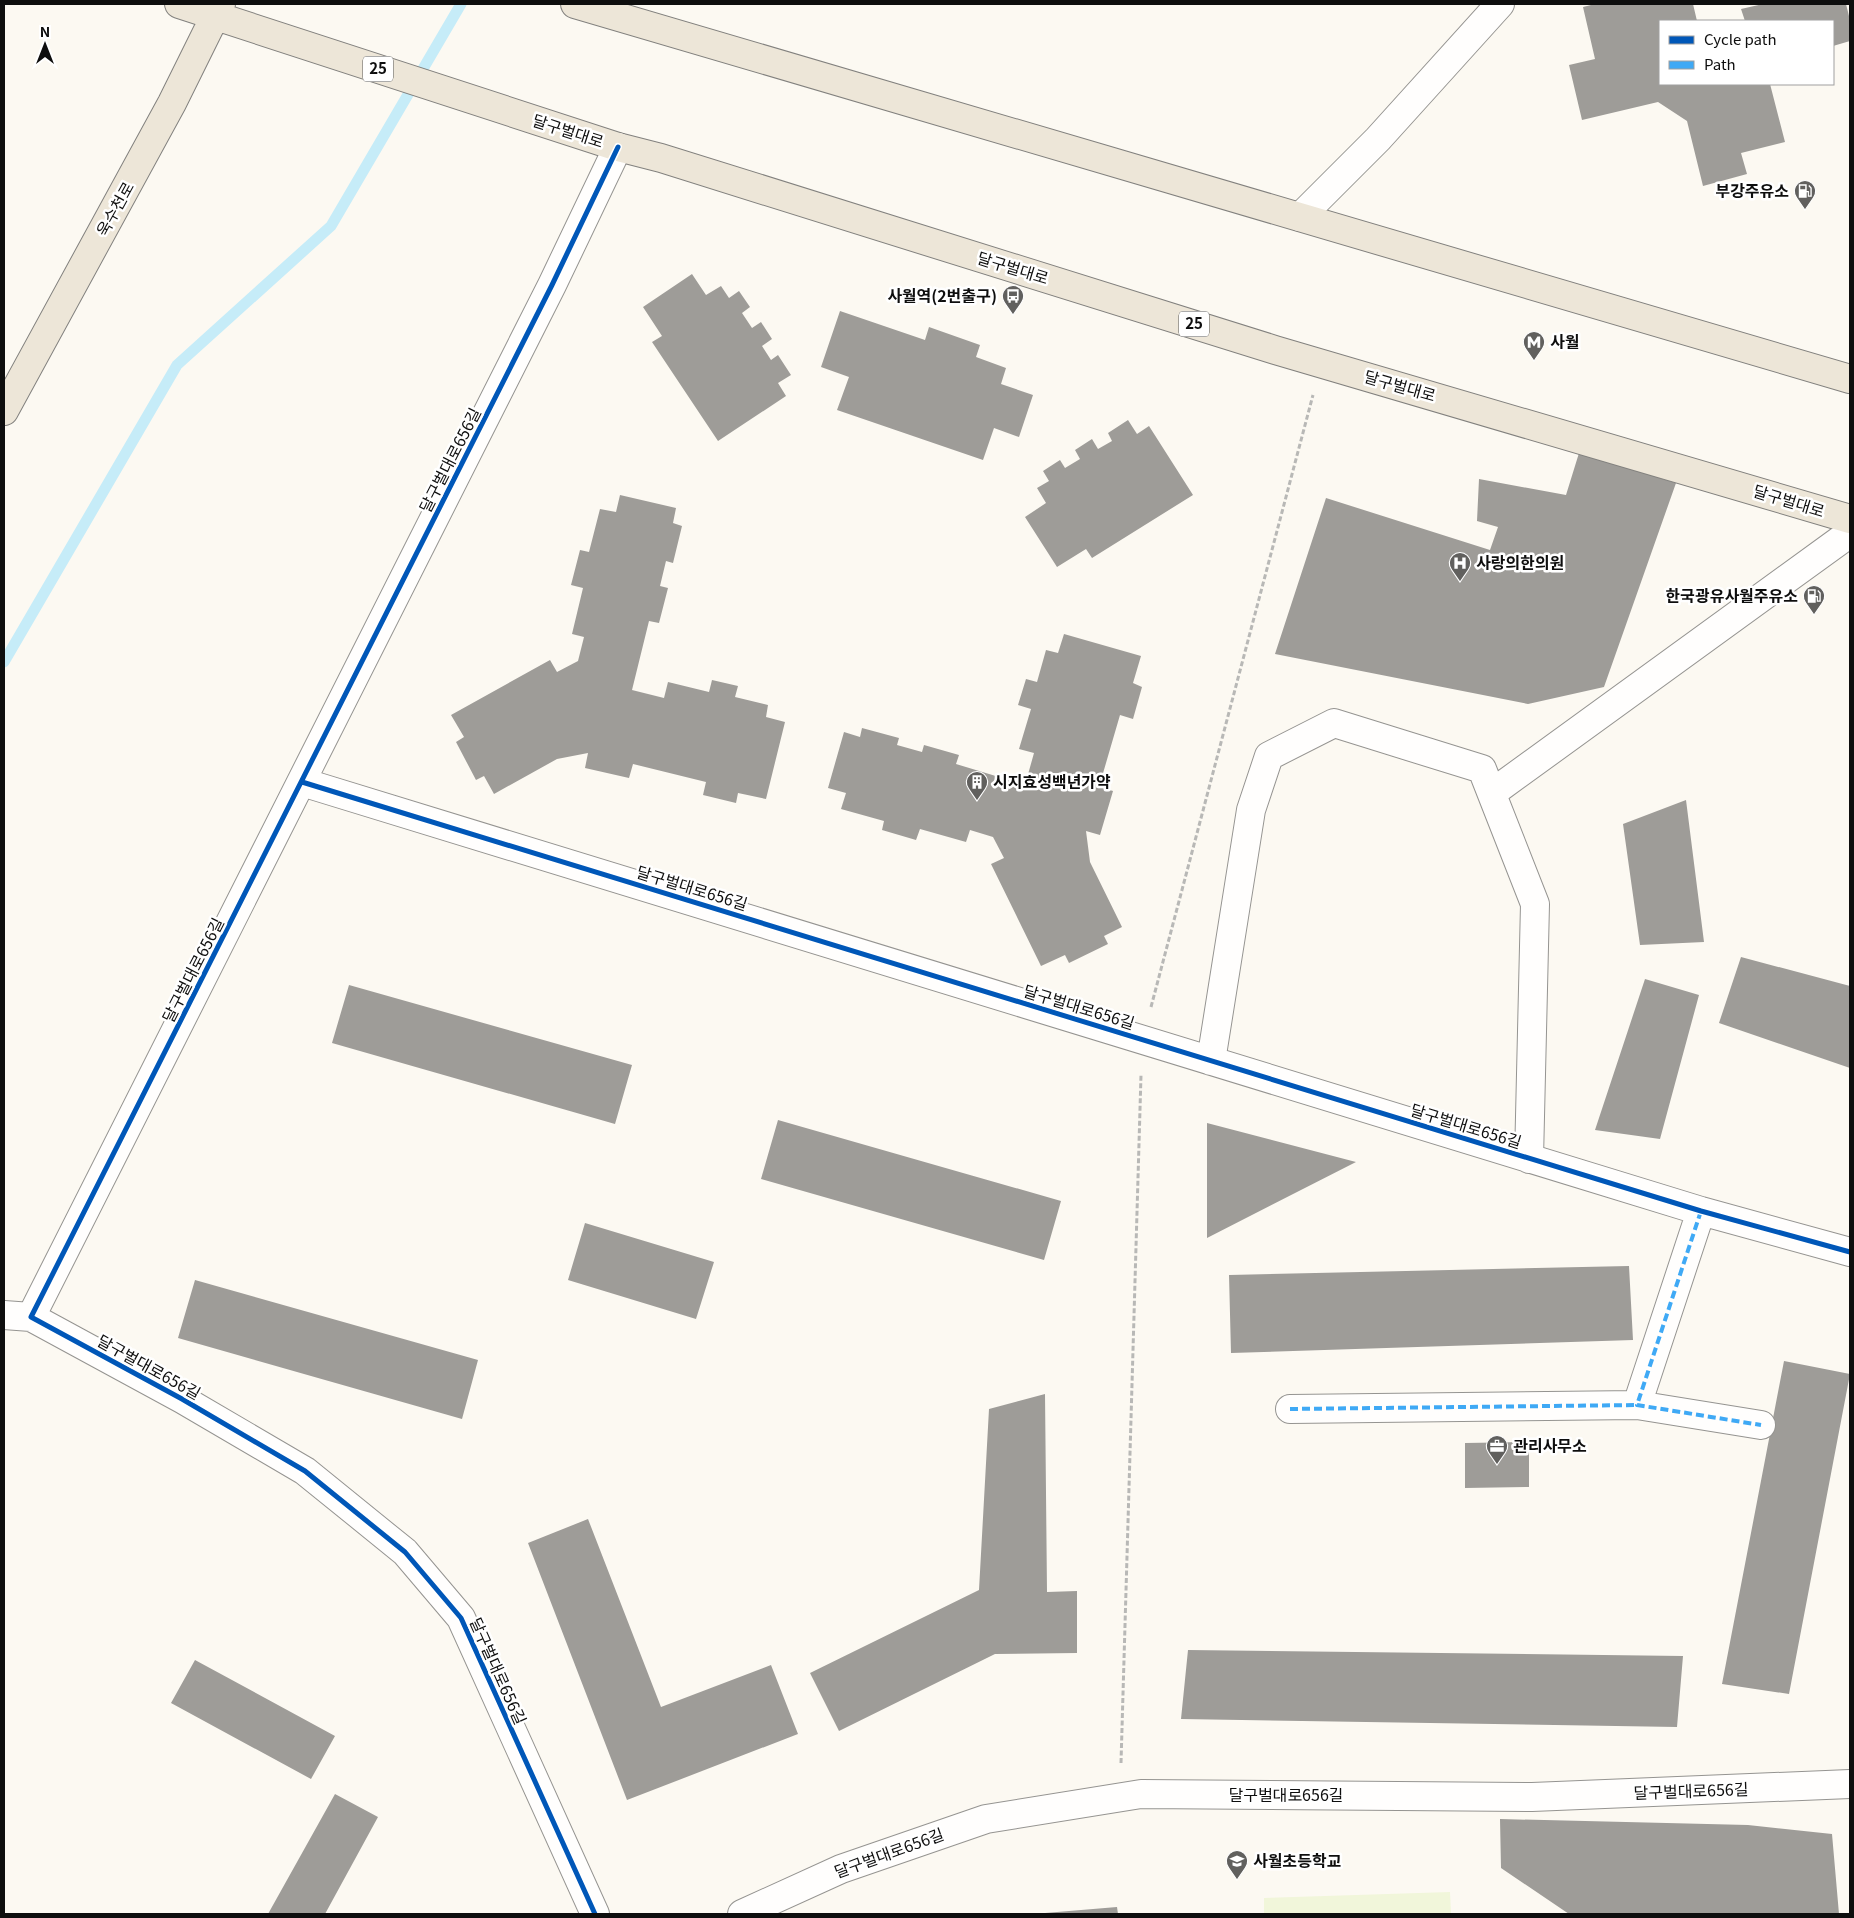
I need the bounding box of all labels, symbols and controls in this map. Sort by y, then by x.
north arrow [20,20,70,70]
legend [1659,20,1834,85]
text: N [40,21,50,41]
text: Cycle path [1704,28,1777,49]
text: Path [1704,53,1736,74]
road number: 25 [363,56,393,82]
street label: 달구벌대로 [530,107,607,153]
street label: 욱수천로 [89,177,139,240]
place label: 부강주유소 [1715,178,1789,202]
fuel station icon: 부강주유소 [1793,179,1817,210]
street label: 달구벌대로 [975,245,1052,289]
place label: 사월역(2번출구) [887,283,997,307]
bus stop icon: 사월역(2번출구) [1001,284,1025,315]
road number: 25 [1179,312,1209,336]
place label: 사월 [1550,329,1579,353]
metro station icon: 사월 [1522,330,1546,361]
street label: 달구벌대로 [1362,363,1439,407]
street label: 달구벌대로656길 [412,403,486,516]
street label: 달구벌대로 [1751,478,1828,522]
place label: 사랑의한의원 [1476,550,1564,574]
hospital icon: 사랑의한의원 [1448,551,1472,582]
place label: 한국광유사월주유소 [1666,583,1798,607]
fuel station icon: 한국광유사월주유소 [1802,584,1826,615]
place label: 시지효성백년가약 [993,769,1111,793]
building icon: 시지효성백년가약 [965,770,989,801]
street label: 달구벌대로656길 [634,859,751,915]
street label: 달구벌대로656길 [155,913,229,1026]
street label: 달구벌대로656길 [1021,978,1138,1034]
street label: 달구벌대로656길 [1408,1097,1525,1153]
street label: 달구벌대로656길 [93,1328,206,1404]
place label: 관리사무소 [1513,1433,1587,1457]
office icon: 관리사무소 [1485,1434,1509,1465]
street label: 달구벌대로656길 [465,1613,533,1728]
street label: 달구벌대로656길 [1633,1776,1749,1804]
street label: 달구벌대로656길 [1229,1782,1343,1806]
street label: 달구벌대로656길 [831,1821,947,1883]
place label: 사월초등학교 [1253,1848,1342,1872]
school or university icon: 사월초등학교 [1225,1849,1249,1880]

